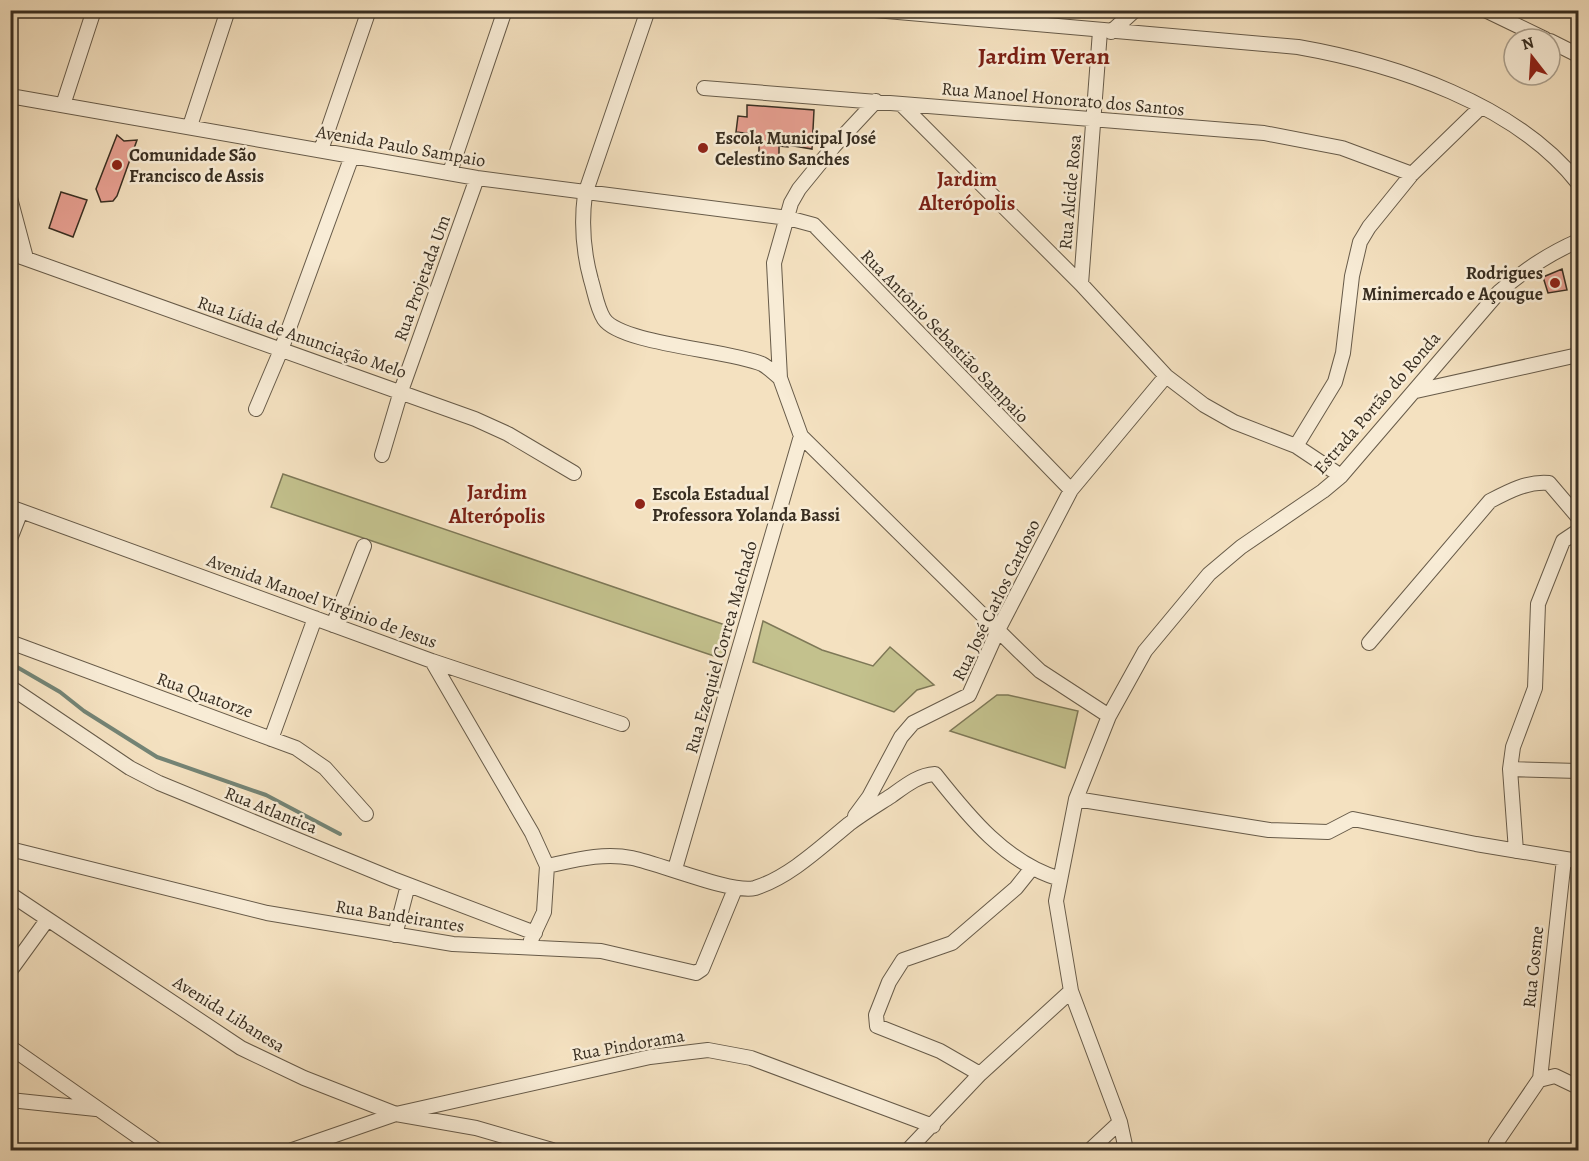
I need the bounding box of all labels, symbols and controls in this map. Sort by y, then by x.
north arrow [1502,27,1562,87]
text: N [1519,31,1537,56]
district label: Jardim Veran [978,40,1111,72]
street label: Rua Manoel Honorato dos Santos [940,76,1186,122]
street label: Avenida Paulo Sampaio [313,119,488,173]
place label: Escola Municipal José Celestino Sanches [715,126,876,171]
street label: Rua Alcide Rosa [1053,133,1087,251]
marker: Escola Municipal José Celestino Sanches [696,141,710,155]
place label: Comunidade São Francisco de Assis [129,143,264,188]
marker: Comunidade São Francisco de Assis [110,158,124,172]
district label: Jardim Alterópolis [918,165,1015,217]
street label: Rua Projetada Um [388,211,456,345]
street label: Rua Antônio Sebastião Sampaio [855,244,1035,428]
place label: Rodrigues Minimercado e Açougue [1362,261,1543,306]
marker: Rodrigues Minimercado e Açougue [1548,276,1562,290]
street label: Rua Lídia de Anunciação Melo [194,290,410,384]
street label: Estrada Portão do Ronda [1308,326,1446,480]
district label: Jardim Alterópolis [448,478,545,530]
place label: Escola Estadual Professora Yolanda Bassi [652,482,840,527]
marker: Escola Estadual Professora Yolanda Bassi [633,497,647,511]
street label: Rua José Carlos Cardoso [946,515,1046,685]
street label: Rua Ezequiel Correa Machado [679,538,763,756]
street label: Avenida Manoel Virginio de Jesus [203,548,440,654]
street label: Rua Quatorze [153,666,257,724]
street label: Rua Atlantica [221,780,322,840]
street label: Rua Bandeirantes [334,894,466,938]
street label: Rua Cosme [1517,925,1549,1009]
street label: Avenida Libanesa [168,969,290,1058]
street label: Rua Pindorama [570,1023,687,1067]

